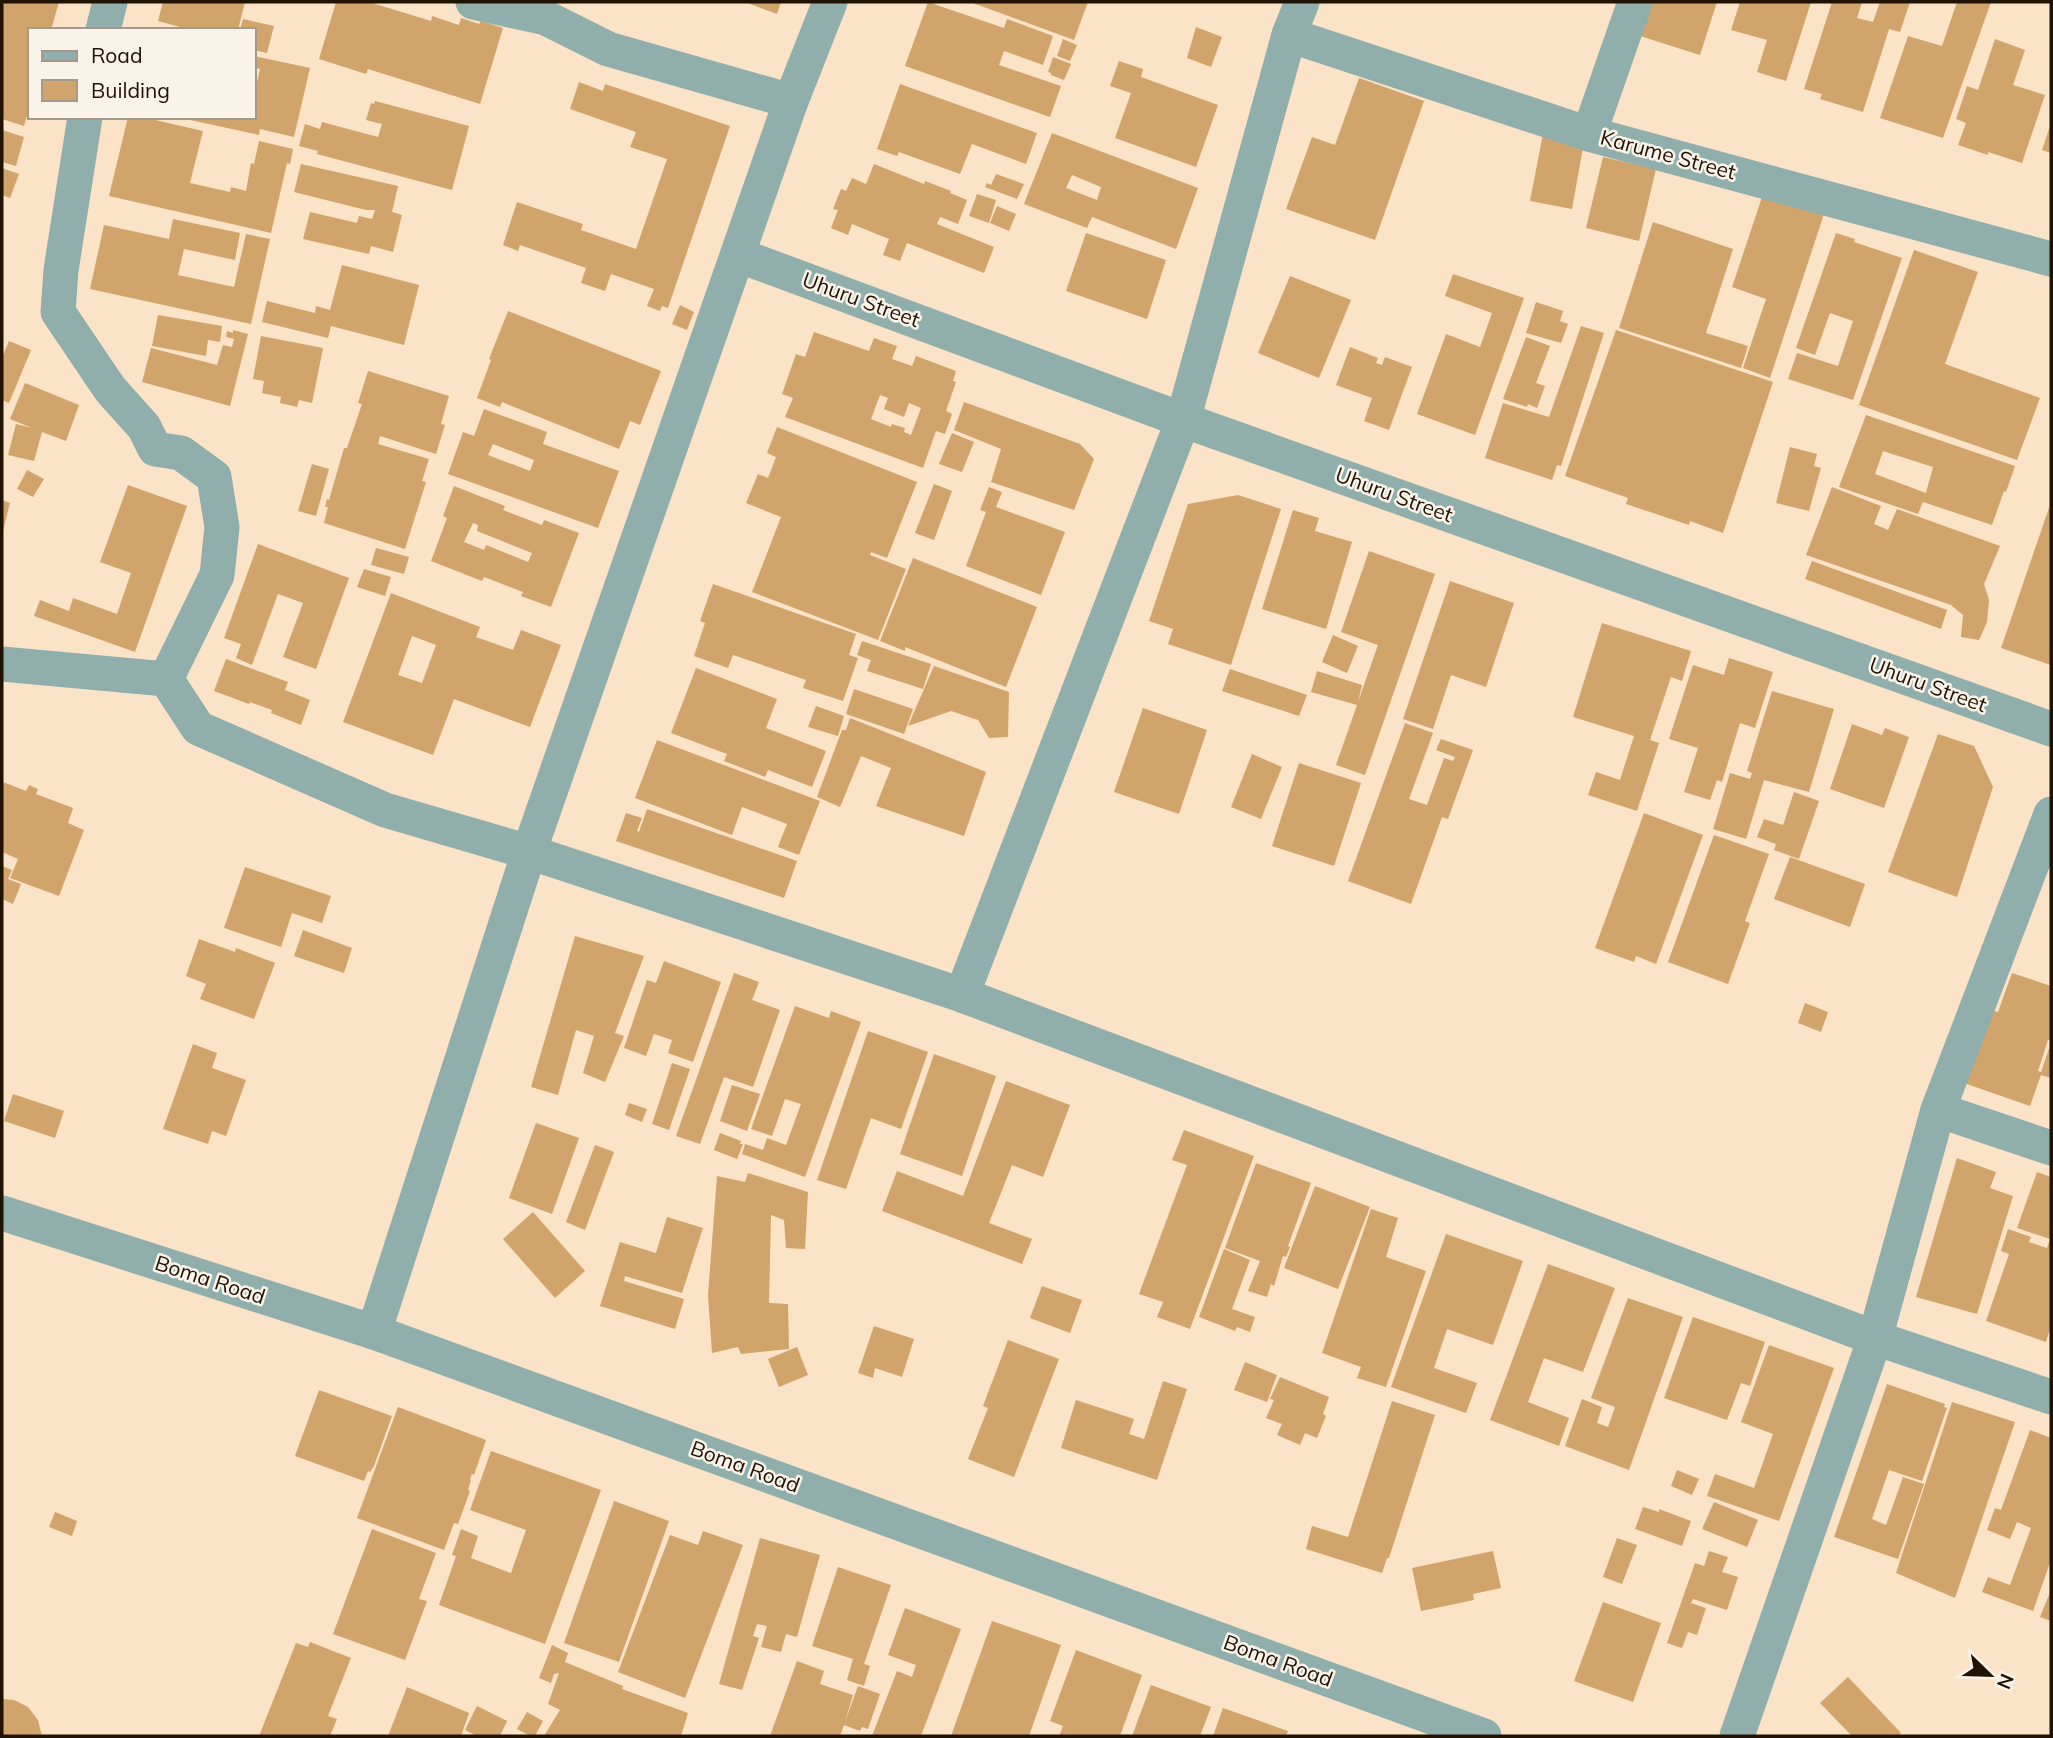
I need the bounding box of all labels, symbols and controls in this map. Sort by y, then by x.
legend [28,28,256,119]
text: Road [91,42,142,68]
text: Building [91,77,170,103]
street label: Karume Street [1598,123,1739,185]
street label: Uhuru Street [799,266,924,332]
street label: Uhuru Street [1332,461,1457,527]
street label: Uhuru Street [1866,651,1991,717]
street label: Boma Road [152,1249,269,1309]
street label: Boma Road [687,1434,803,1498]
street label: Boma Road [1220,1628,1336,1692]
north arrow [1955,1640,2025,1710]
text: N [1992,1670,2019,1693]

